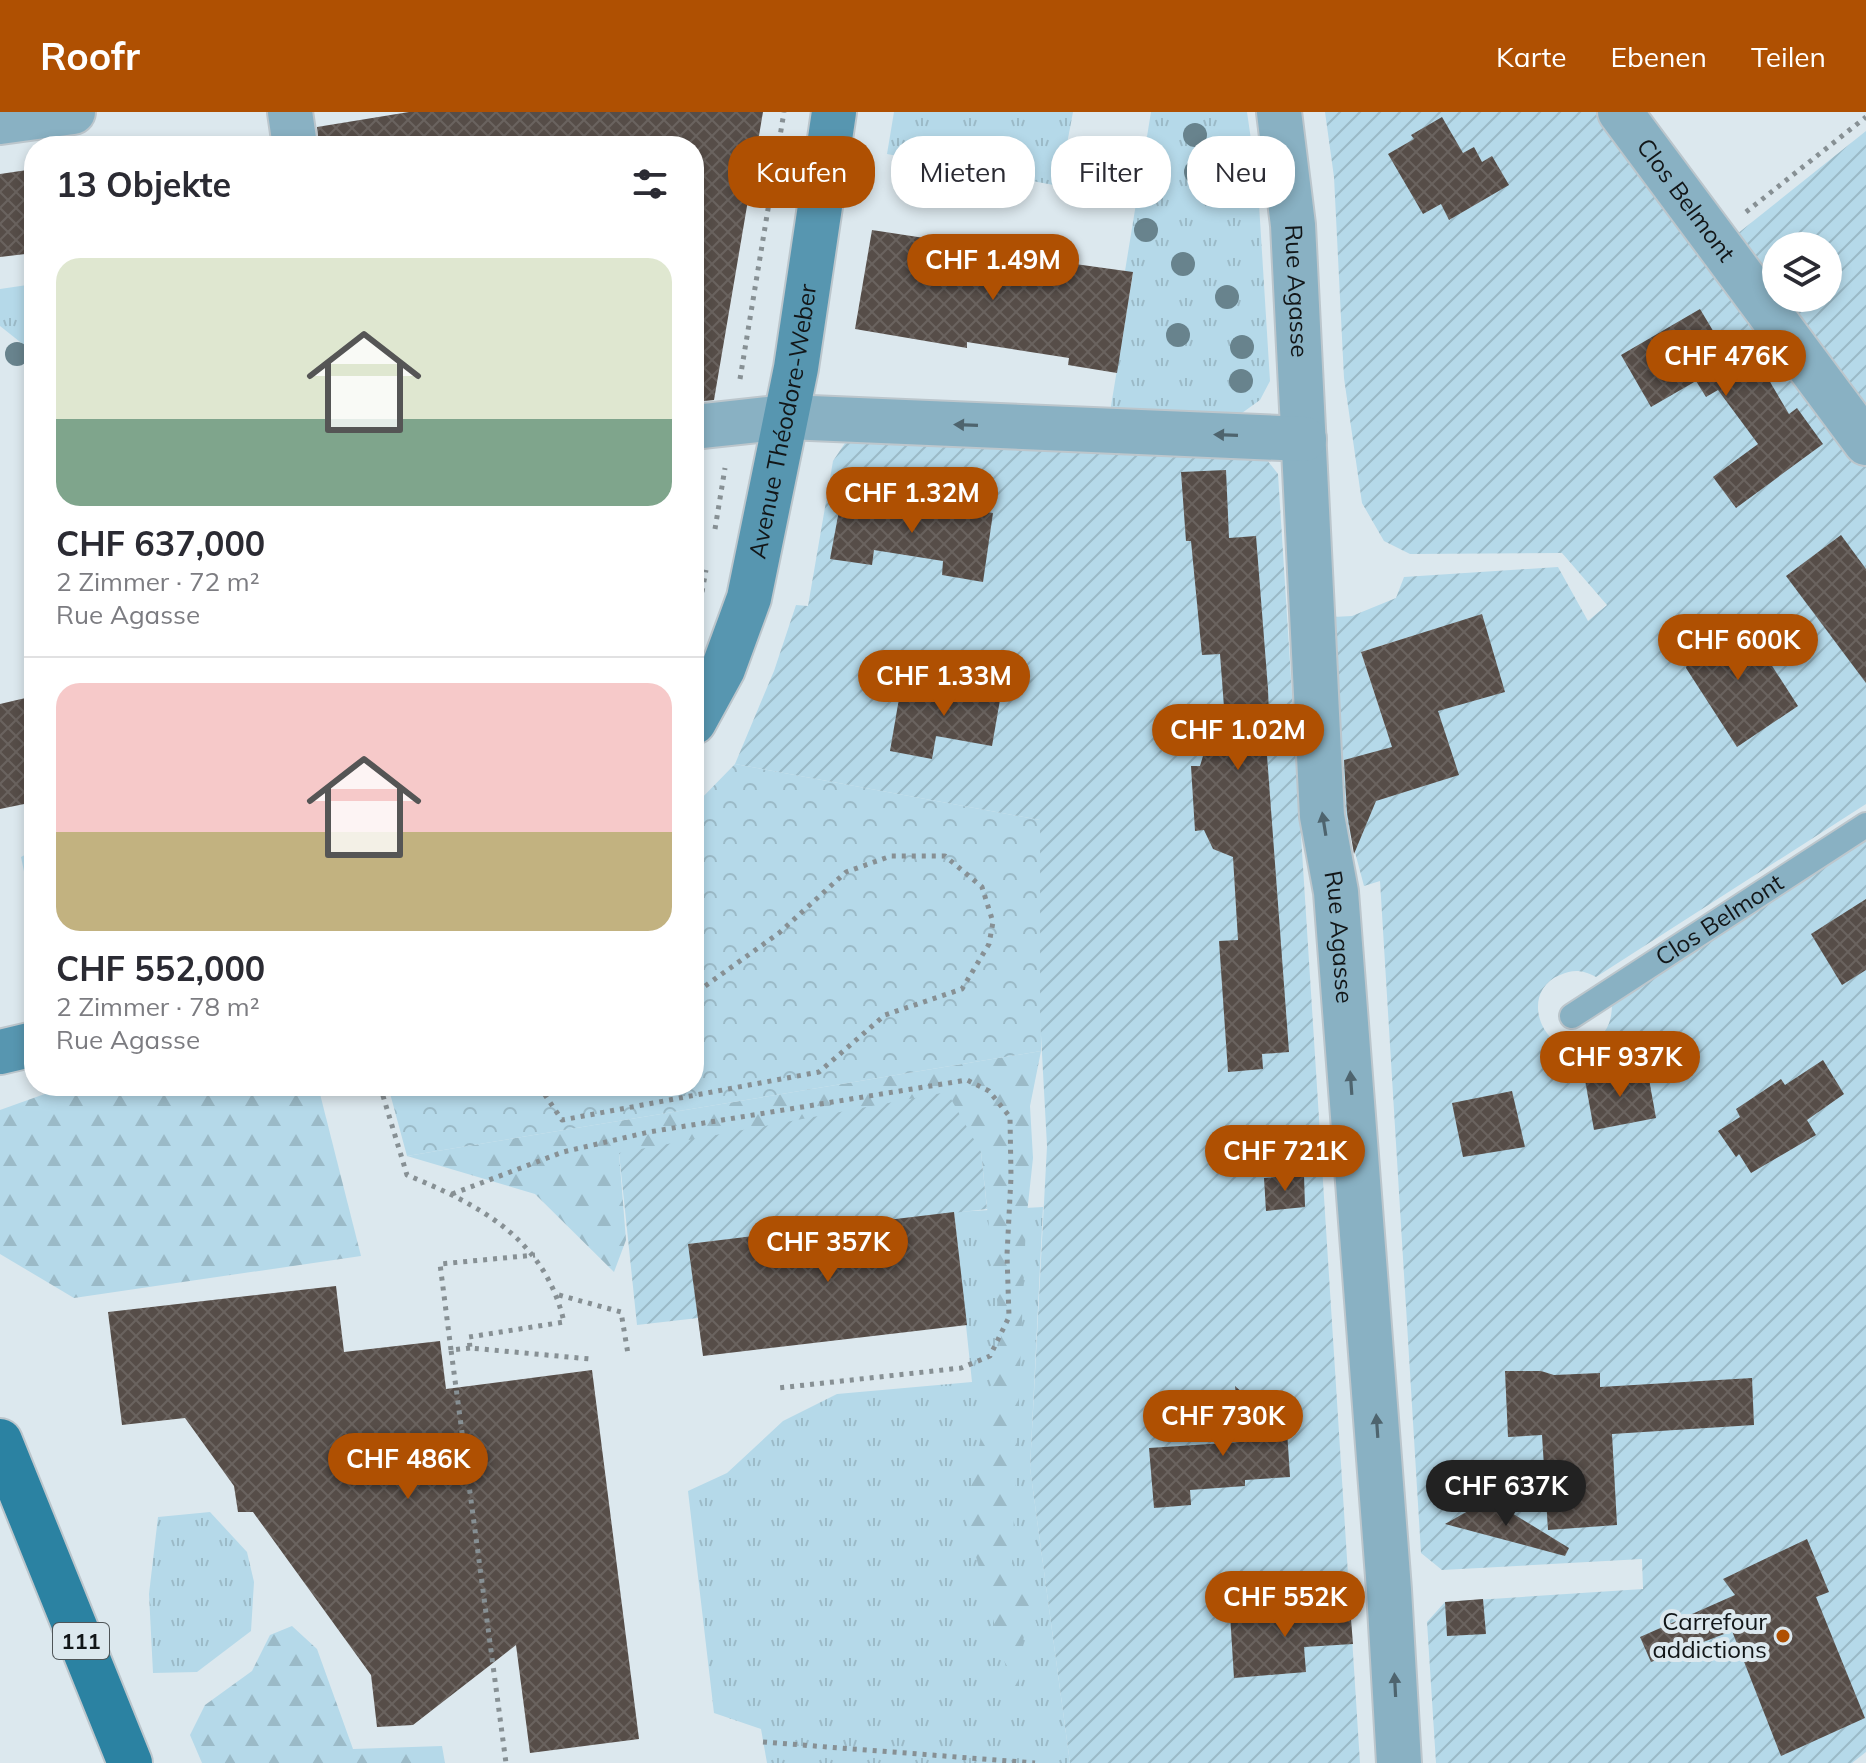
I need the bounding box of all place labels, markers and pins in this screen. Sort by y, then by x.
pin: CHF 1.49M [901,234,1085,302]
pin: CHF 476K [1643,330,1809,398]
pin: CHF 1.32M [820,467,1004,535]
pin: CHF 600K [1655,614,1821,682]
pin: CHF 1.33M [852,650,1036,718]
pin: CHF 1.02M [1146,704,1330,772]
pin: CHF 937K [1537,1031,1703,1099]
pin: CHF 721K [1202,1125,1368,1193]
pin: CHF 357K [745,1216,911,1284]
pin: CHF 730K [1140,1390,1306,1458]
pin: CHF 486K [325,1433,491,1501]
pin: CHF 637K [1423,1460,1589,1528]
pin: CHF 552K [1202,1571,1368,1639]
place label: Carrefour addictions [1652,1606,1767,1664]
marker: Carrefour addictions [1774,1627,1792,1645]

